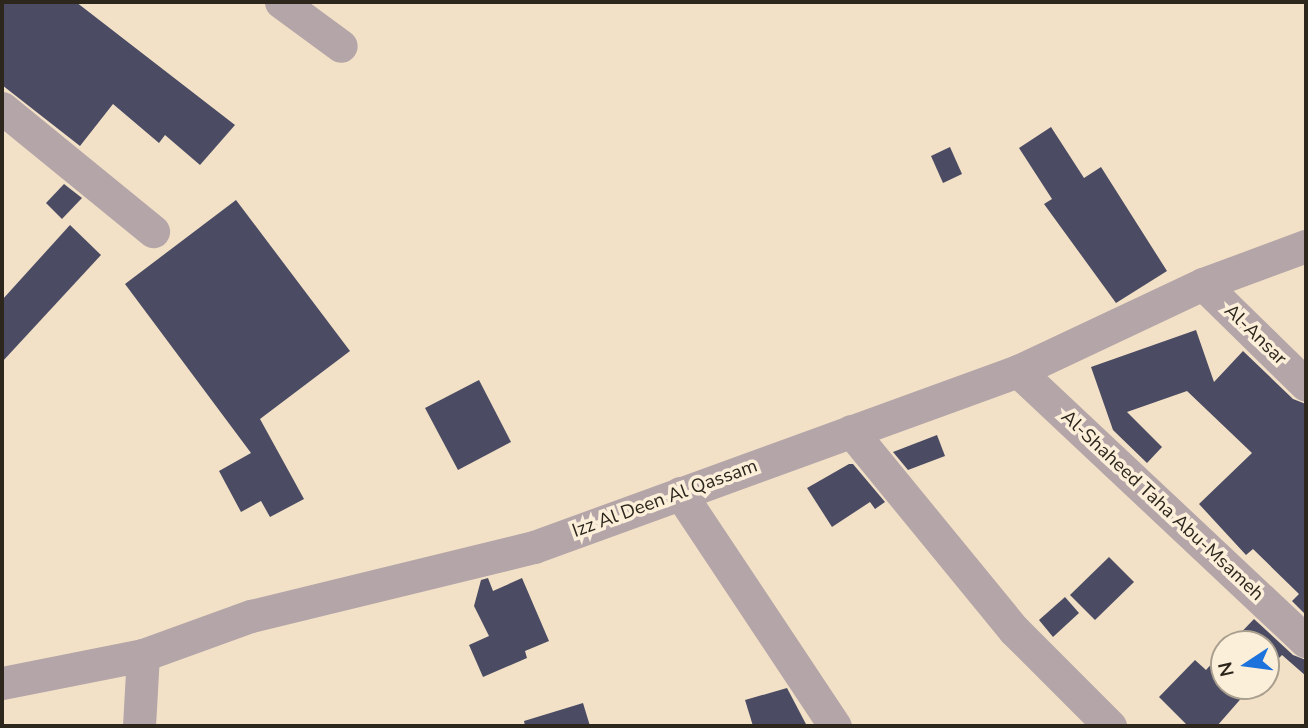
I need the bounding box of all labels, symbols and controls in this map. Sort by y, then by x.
street label: Al-Ansar [1219,300,1291,370]
street label: Al-Shaheed Taha Abu-Msameh [1056,406,1268,606]
street label: Izz Al Deen Al Qassam [569,455,761,543]
north arrow [1210,630,1280,700]
text: N [1212,659,1241,679]

